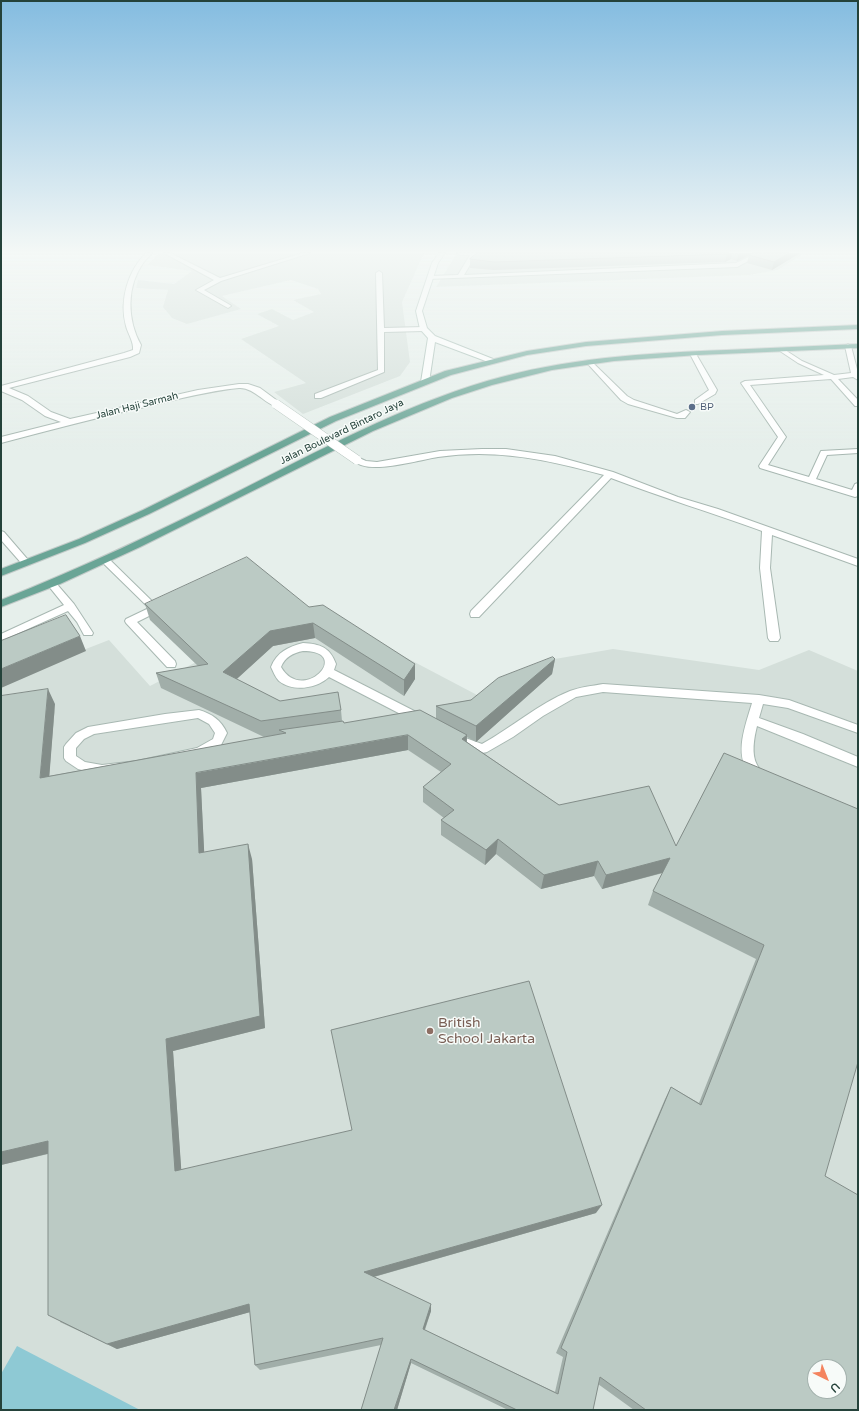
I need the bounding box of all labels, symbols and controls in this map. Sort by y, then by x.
street label: Jalan Haji Sarmah [95,390,179,422]
street label: Jalan Boulevard Bintaro Jaya [278,397,406,467]
place label: BP [700,401,714,413]
marker: BP [687,402,697,412]
place label: British School Jakarta [438,1015,535,1048]
marker: British School Jakarta [425,1026,435,1036]
north arrow [807,1359,847,1399]
text: U [827,1380,842,1395]

